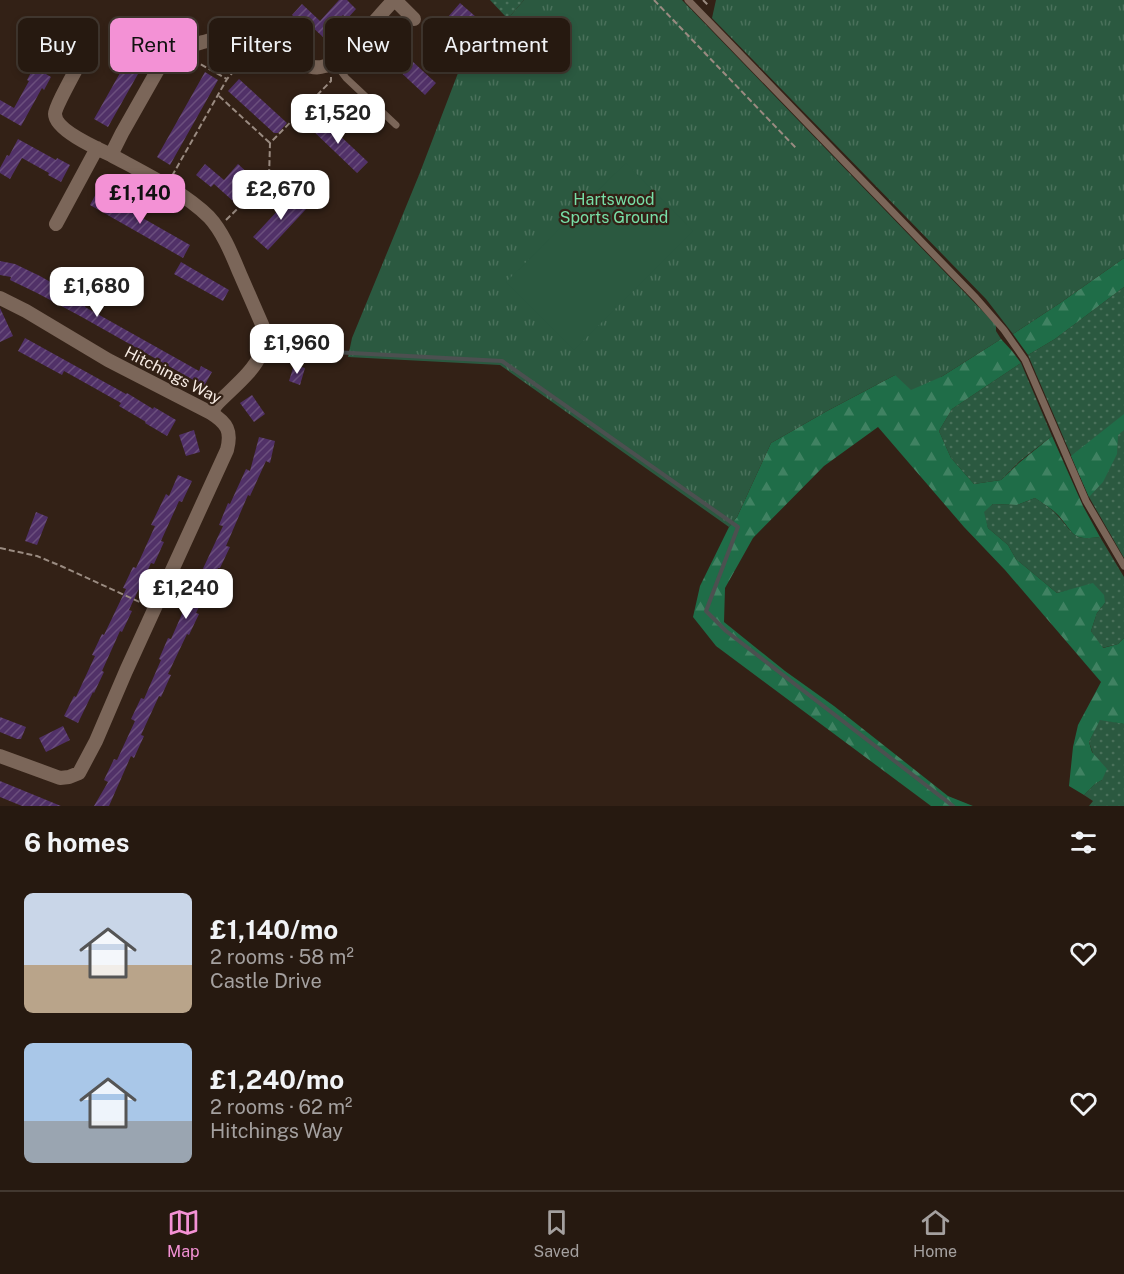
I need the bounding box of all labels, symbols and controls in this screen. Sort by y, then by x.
chip: Buy [18,18,98,72]
chip: Rent [110,18,197,72]
chip: Filters [209,18,313,72]
chip: New [325,18,411,72]
chip: Apartment [423,18,570,72]
pin: £1,520 [289,94,387,145]
text: £1,520 [305,101,371,125]
pin: £2,670 [232,170,330,221]
pin: £1,140 [91,174,189,225]
text: £2,670 [246,177,316,201]
text: £1,140 [109,181,171,205]
park label: Hartswood Sports Ground [560,190,668,227]
pin: £1,680 [48,267,146,318]
text: £1,680 [64,274,130,298]
pin: £1,960 [248,324,346,375]
text: £1,960 [264,331,330,355]
street label: Hitchings Way [121,342,225,408]
pin: £1,240 [137,569,235,620]
text: £1,240 [153,576,219,600]
icon: filters [1067,826,1100,859]
text: 6 homes [24,827,129,858]
text: £1,140/mo [210,914,338,945]
icon: home [72,917,144,989]
icon: heart [1067,937,1100,970]
text: 2 rooms · 58 m² [210,945,354,969]
text: Castle Drive [210,969,322,993]
text: £1,240/mo [210,1064,344,1095]
icon: home [72,1067,144,1139]
icon: heart [1067,1087,1100,1120]
text: 2 rooms · 62 m² [210,1095,352,1119]
text: Hitchings Way [210,1119,343,1143]
tab: Map [167,1206,200,1261]
tab: Saved [534,1206,579,1261]
tab: Home [913,1206,957,1261]

